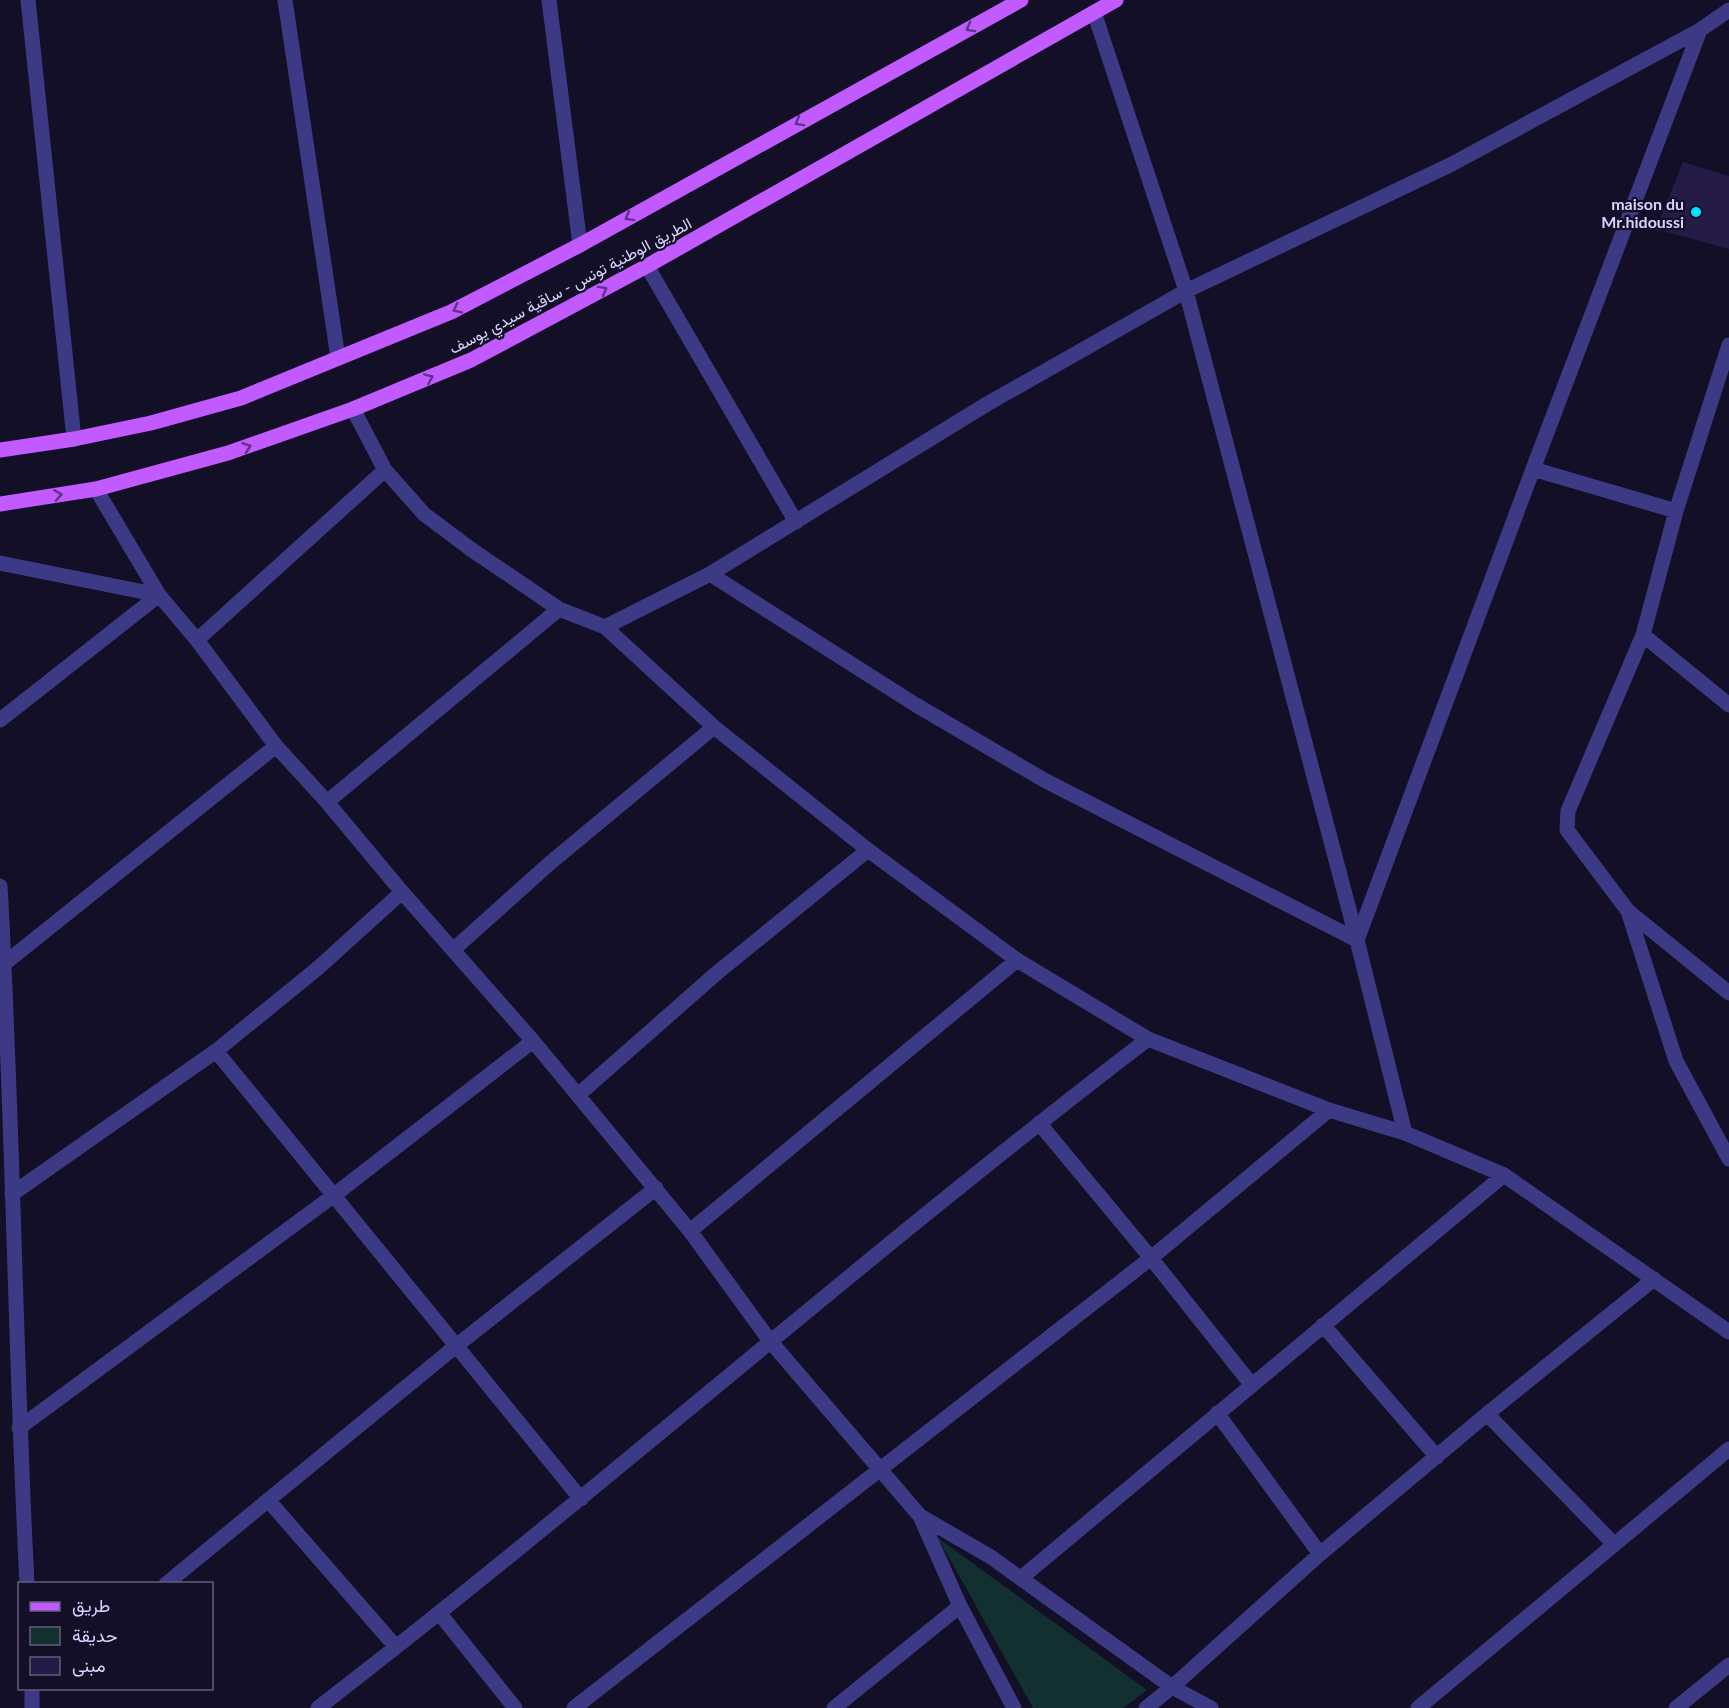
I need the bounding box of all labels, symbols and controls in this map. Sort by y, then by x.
one-way arrow [966,21,976,32]
one-way arrow [795,115,805,126]
place label: maison du Mr.hidoussi [1601,194,1684,231]
marker: maison du Mr.hidoussi [1689,205,1703,219]
one-way arrow [625,210,635,221]
street label: الطريق الوطنية تونس - ساقية سيدي يوسف [446,213,697,362]
one-way arrow [597,286,607,298]
one-way arrow [452,302,463,313]
one-way arrow [423,373,434,385]
one-way arrow [241,441,251,454]
one-way arrow [53,489,62,501]
legend [18,1582,213,1690]
text: طريق [72,1594,110,1617]
text: حديقة [72,1624,118,1646]
text: مبنى [72,1654,106,1677]

